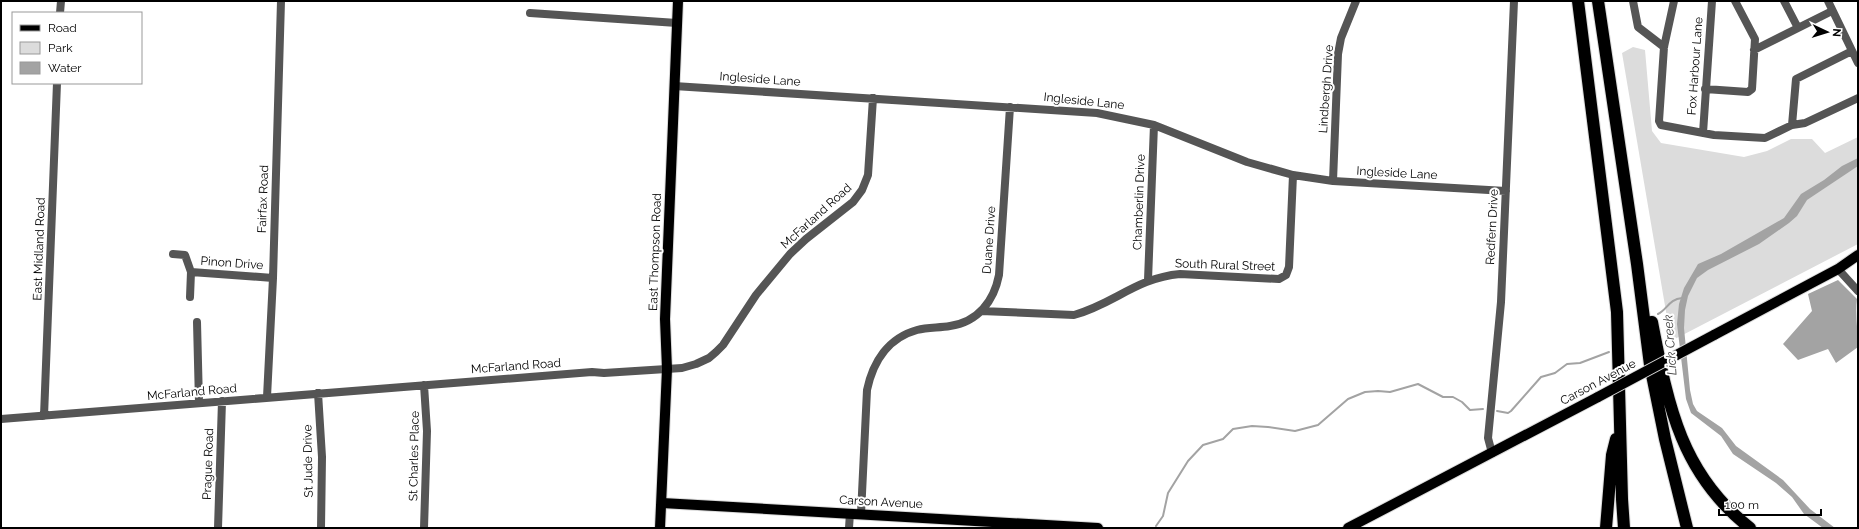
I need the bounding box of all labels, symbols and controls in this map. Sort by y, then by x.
legend [12,12,142,84]
north arrow [1807,12,1847,52]
street label: Fox Harbour Lane [1685,16,1705,116]
text: Road [48,21,77,35]
text: N [1830,28,1843,37]
text: Park [48,41,73,55]
street label: Lindbergh Drive [1316,44,1336,134]
text: Water [48,61,82,75]
street label: Ingleside Lane [719,69,801,89]
street label: Ingleside Lane [1043,90,1125,112]
street label: Chamberlin Drive [1130,154,1148,250]
street label: Ingleside Lane [1356,164,1438,182]
street label: Fairfax Road [255,165,271,233]
street label: McFarland Road [778,181,854,251]
street label: Redfern Drive [1483,189,1501,265]
street label: East Thompson Road [646,193,664,311]
street label: East Midland Road [30,197,48,301]
street label: Duane Drive [980,206,998,274]
street label: Pinon Drive [200,254,264,272]
street label: South Rural Street [1175,256,1275,274]
water label: Lick Creek [1660,314,1680,376]
street label: McFarland Road [471,356,561,376]
street label: Carson Avenue [1558,356,1638,408]
street label: McFarland Road [146,381,238,403]
street label: St Charles Place [406,411,422,501]
street label: St Jude Drive [300,424,316,498]
street label: Prague Road [200,428,216,500]
scale bar [1719,491,1821,517]
street label: Carson Avenue [839,493,923,511]
text: 100 m [1725,498,1759,512]

